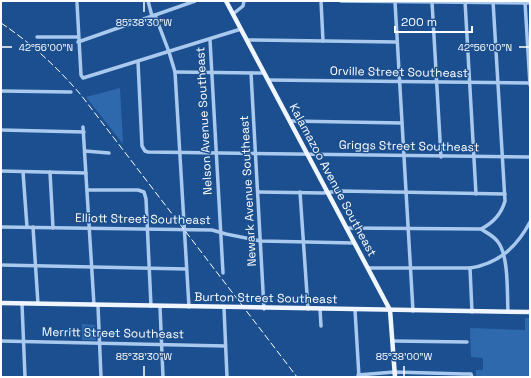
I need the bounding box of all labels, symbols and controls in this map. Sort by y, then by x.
scale bar [395,8,472,34]
text: 200 m [401,14,437,30]
text: 85°38'30"W [116,16,172,29]
text: 42°56'00"N [19,41,73,54]
text: 42°56'00"N [458,41,512,54]
street label: Nelson Avenue Southeast [192,47,216,195]
street label: Orville Street Southeast [330,63,468,81]
street label: Kalamazoo Avenue Southeast [286,101,380,259]
street label: Newark Avenue Southeast [236,115,260,267]
street label: Griggs Street Southeast [339,137,479,155]
street label: Elliott Street Southeast [75,210,211,228]
street label: Burton Street Southeast [194,289,338,307]
street label: Merritt Street Southeast [42,324,184,342]
text: 85°38'30"W [116,350,172,363]
text: 85°38'00"W [376,350,433,363]

